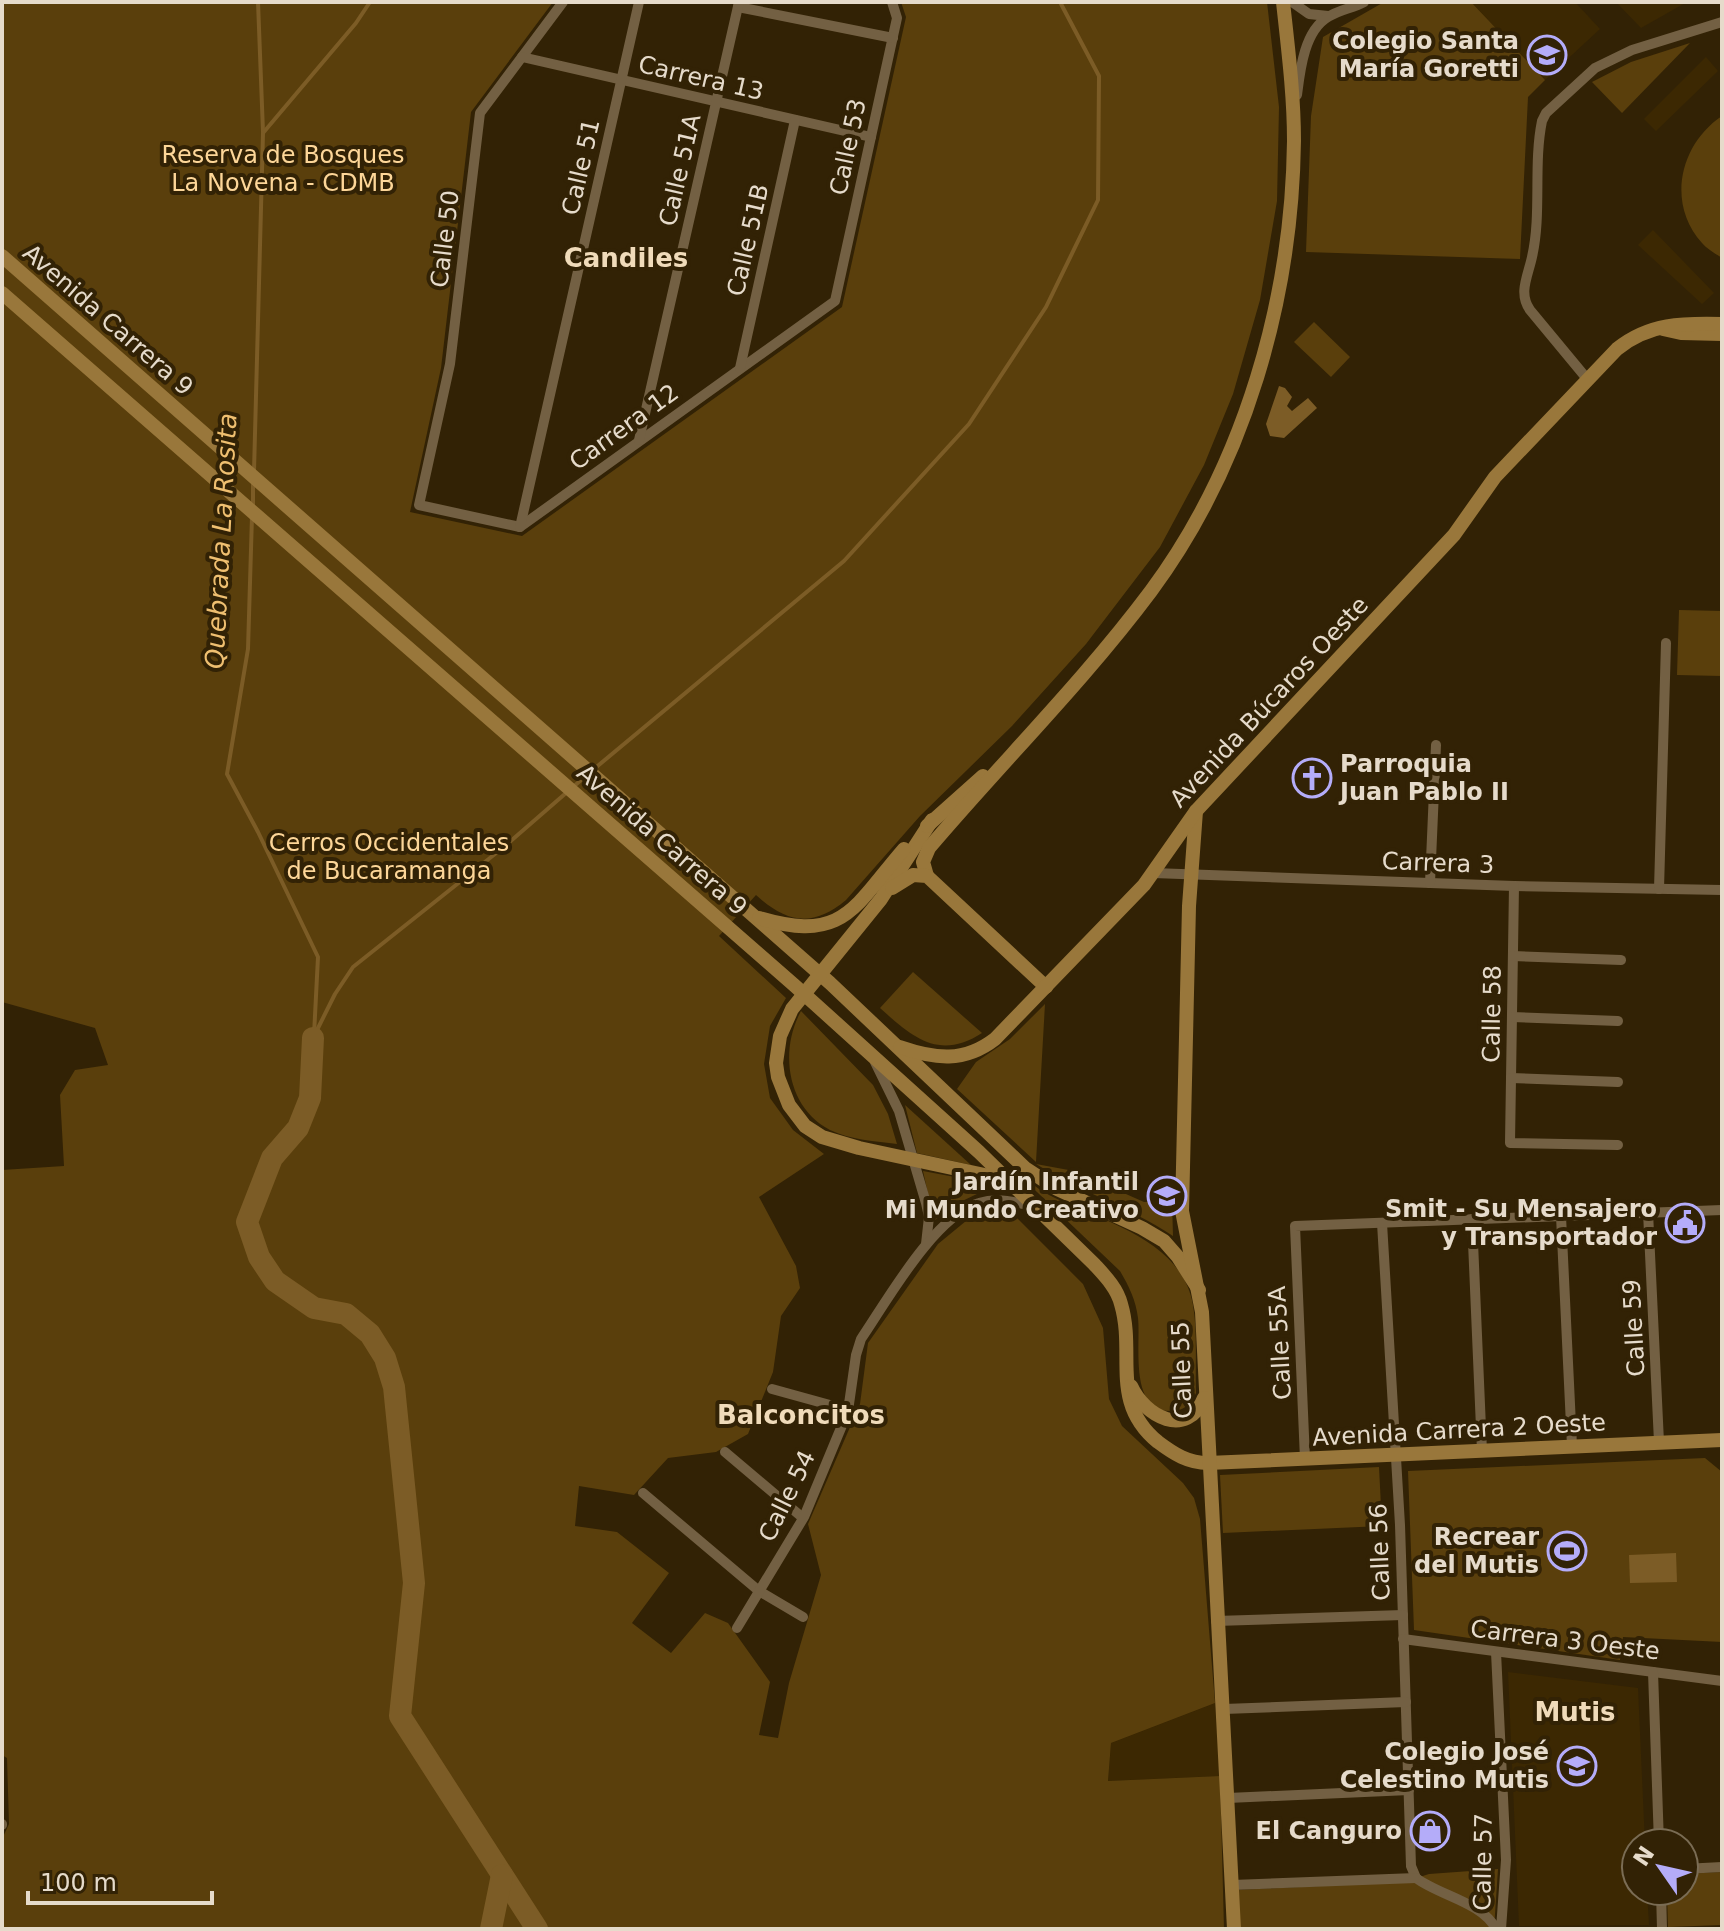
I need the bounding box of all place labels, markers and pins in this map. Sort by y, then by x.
place label: Colegio Santa María Goretti [1332,27,1519,83]
school or university icon: Colegio Santa María Goretti [1526,34,1568,76]
place label: Parroquia Juan Pablo II [1338,750,1509,806]
church icon: Parroquia Juan Pablo II [1291,757,1333,799]
place label: Jardín Infantil Mi Mundo Creativo [885,1168,1139,1224]
school or university icon: Jardín Infantil Mi Mundo Creativo [1146,1175,1188,1217]
place label: Smit - Su Mensajero y Transportador [1385,1195,1657,1251]
public building icon: Smit - Su Mensajero y Transportador [1664,1202,1706,1244]
place label: Recrear del Mutis [1414,1523,1539,1579]
sports icon: Recrear del Mutis [1546,1530,1588,1572]
place label: Colegio José Celestino Mutis [1340,1738,1549,1794]
school or university icon: Colegio José Celestino Mutis [1556,1745,1598,1787]
shop icon: El Canguro [1409,1810,1451,1852]
place label: El Canguro [1256,1817,1402,1845]

